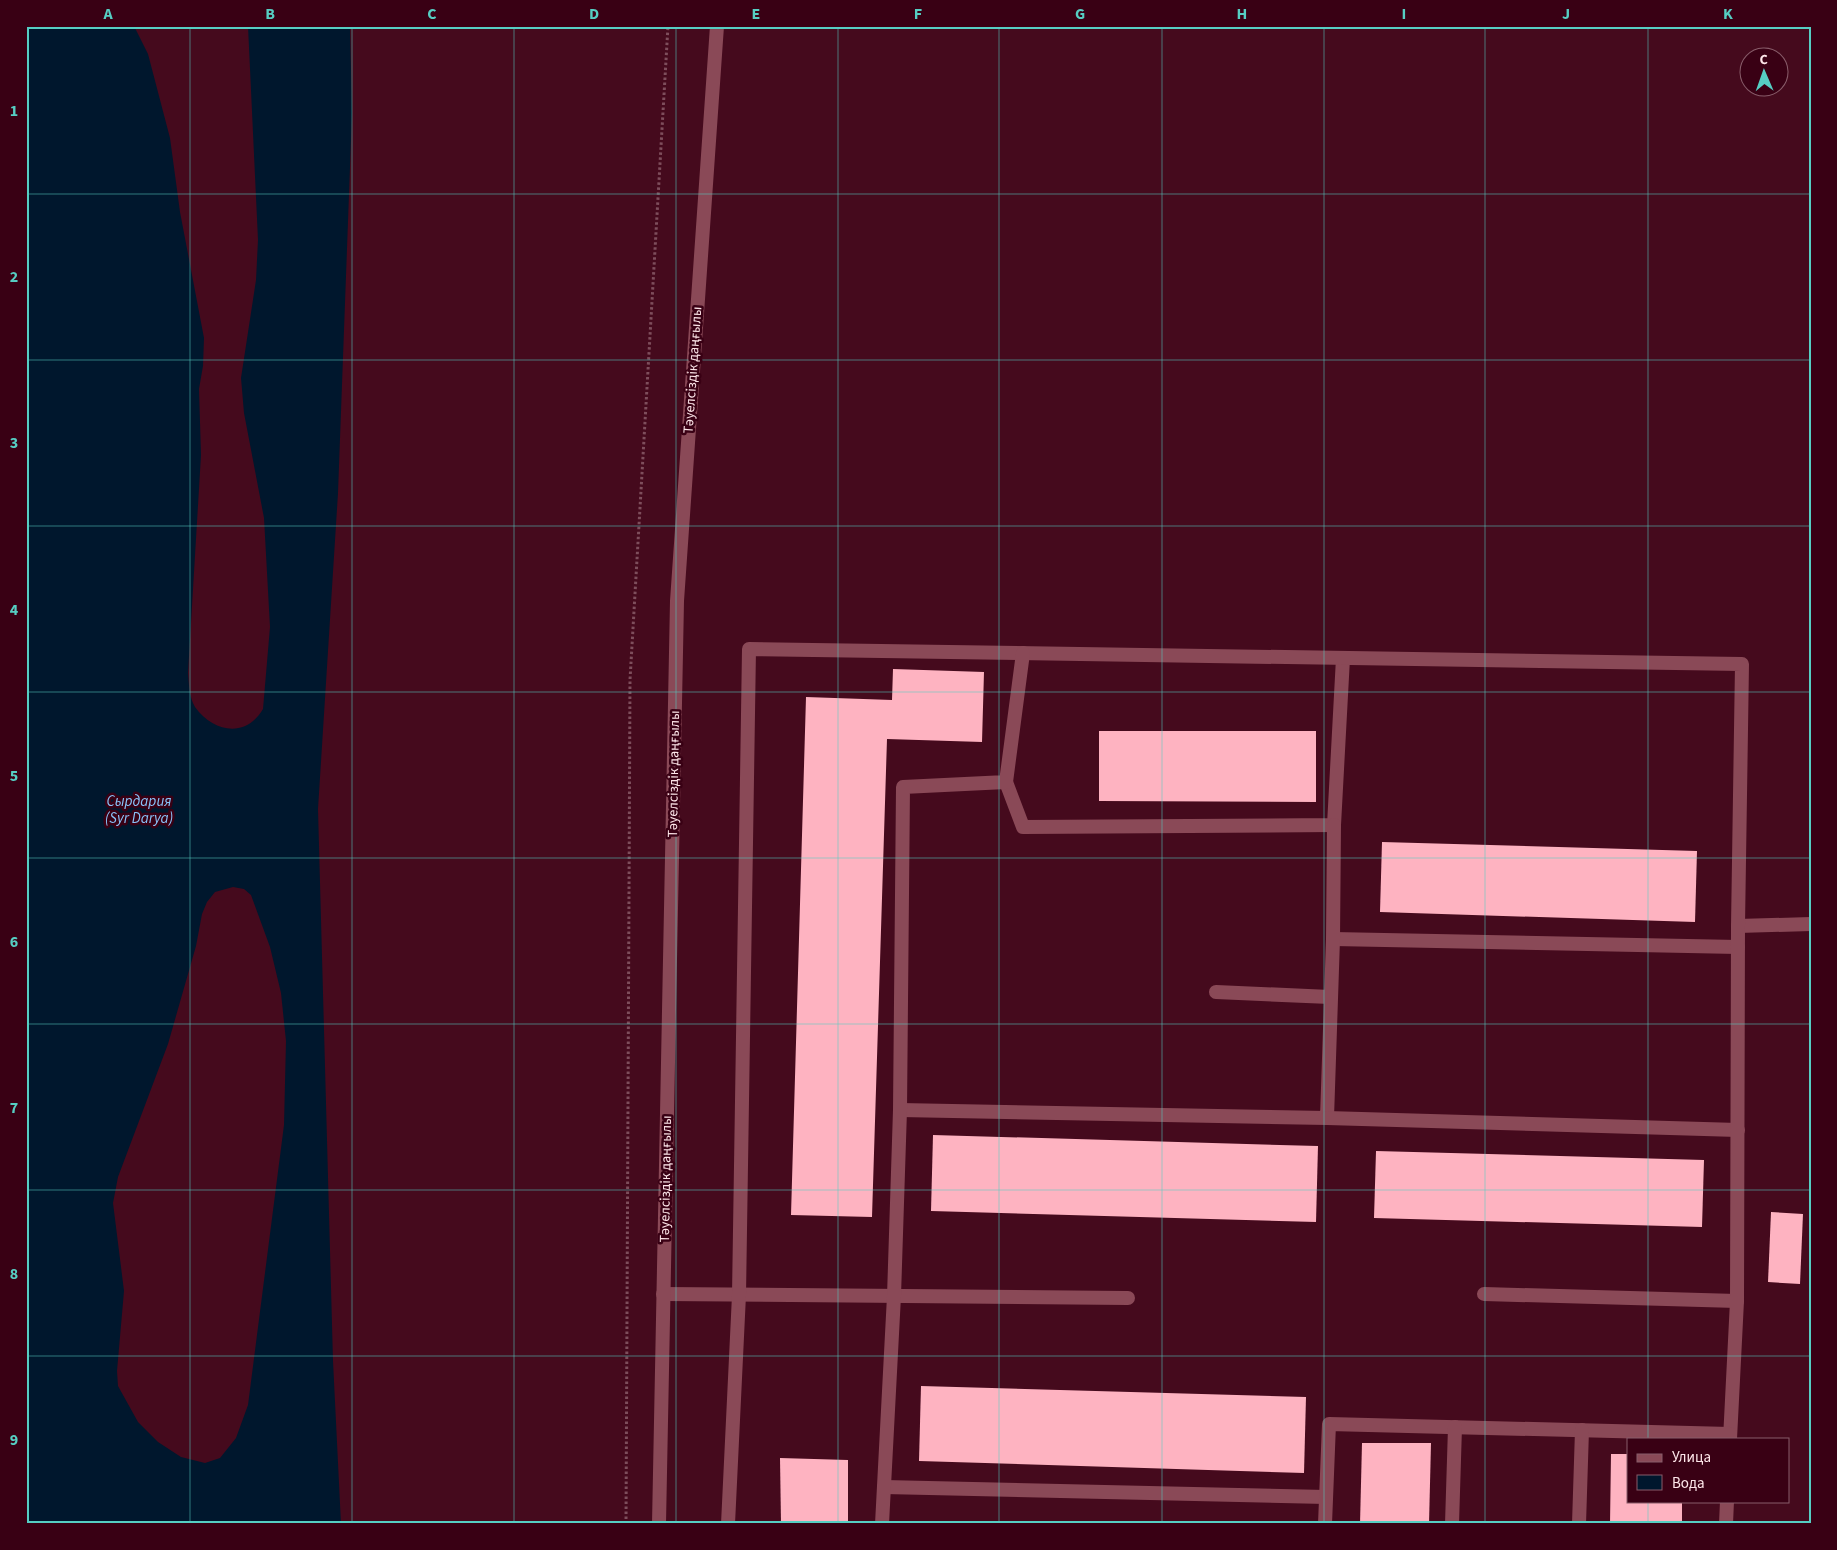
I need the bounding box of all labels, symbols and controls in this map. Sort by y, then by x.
text: A [102,3,113,25]
text: B [265,3,275,25]
text: C [427,3,437,25]
text: D [589,3,599,25]
text: E [752,3,760,25]
text: F [914,3,922,25]
text: G [1075,3,1085,25]
text: H [1237,3,1247,25]
text: I [1402,3,1406,25]
text: J [1562,3,1570,25]
text: K [1723,3,1733,25]
north arrow [1740,48,1790,98]
text: С [1759,50,1768,70]
text: 1 [10,100,18,122]
text: 2 [10,266,18,288]
street label: Тәуелсіздік даңғылы [679,306,707,434]
text: 3 [10,432,18,454]
text: 4 [10,599,19,621]
street label: Тәуелсіздік даңғылы [663,710,685,838]
text: 5 [10,765,18,787]
water label: Сырдария (Syr Darya) [105,791,173,829]
text: 6 [10,931,18,953]
text: 7 [10,1097,18,1119]
street label: Тәуелсіздік даңғылы [655,1115,677,1243]
text: 8 [10,1263,18,1285]
text: 9 [10,1429,18,1451]
legend [1627,1438,1790,1502]
text: Улица [1672,1447,1711,1468]
text: Вода [1672,1473,1705,1494]

